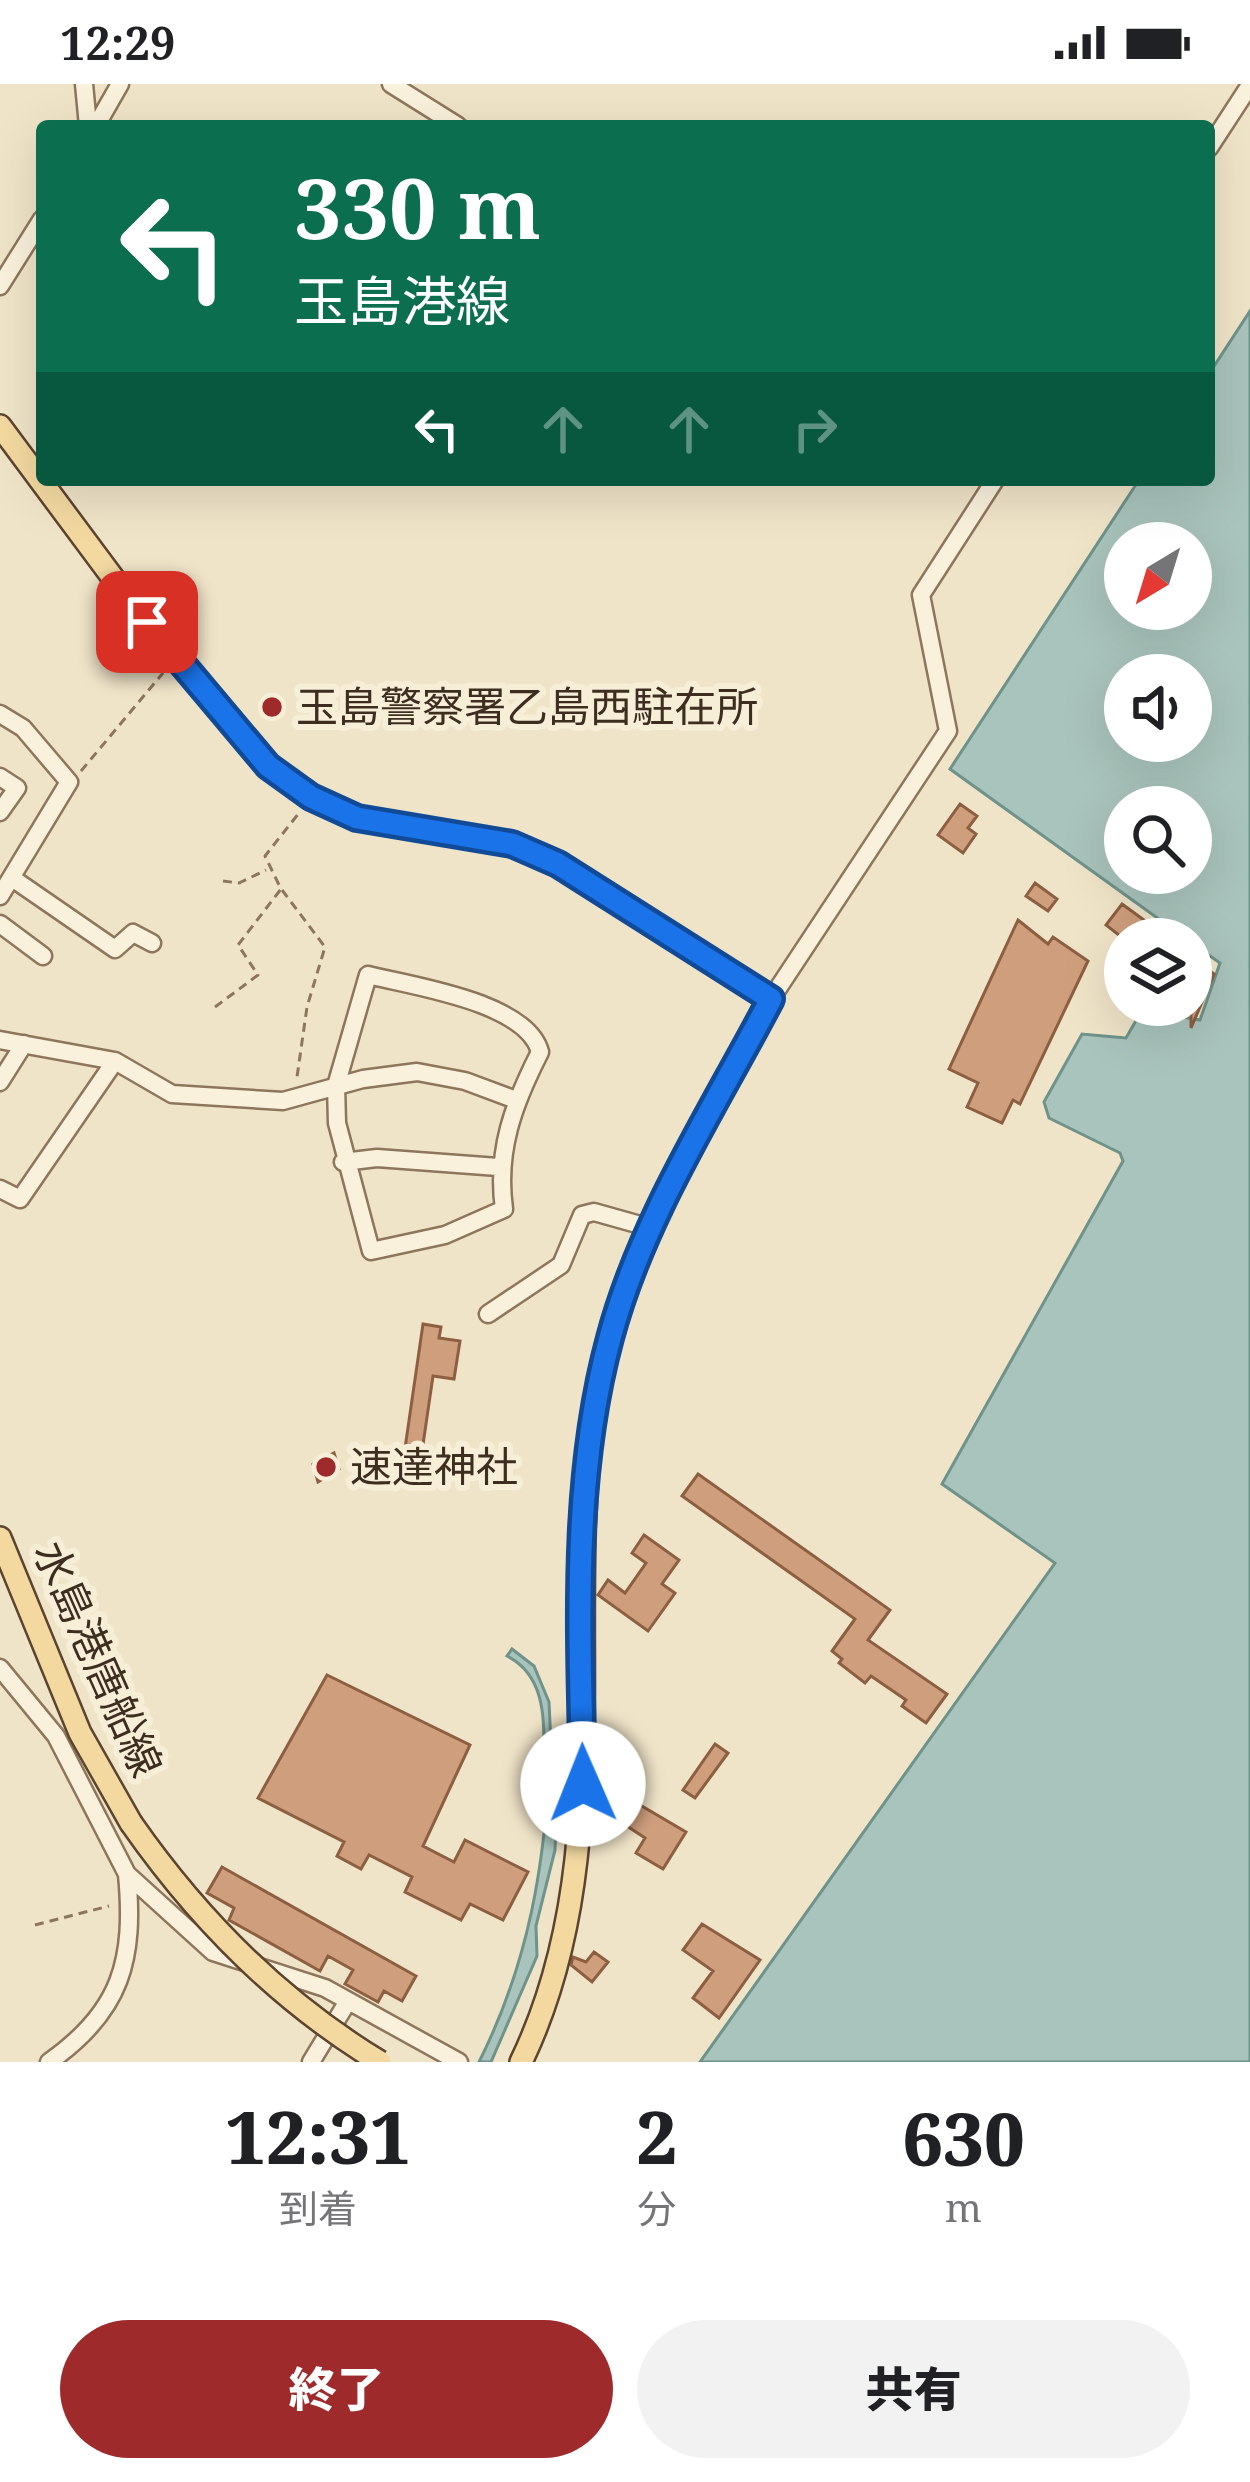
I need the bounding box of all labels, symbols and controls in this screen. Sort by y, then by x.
text: 12:29 [60,12,175,73]
text: 330 m [294,149,541,264]
icon: left [96,168,252,324]
text: 玉島港線 [294,263,510,337]
icon: left [404,396,470,462]
icon: ahead [530,396,596,462]
icon: ahead [656,396,722,462]
icon: right [782,396,848,462]
north arrow [1104,522,1212,630]
map controls [1104,522,1212,1026]
pin [96,571,198,673]
icon: arrive [114,589,180,655]
button: sound [1104,654,1212,762]
place label: 玉島警察署乙島西駐在所 [296,677,758,734]
marker: 玉島警察署乙島西駐在所 [259,694,285,720]
button: search [1104,786,1212,894]
button: layers [1104,918,1212,1026]
place label: 速達神社 [350,1437,518,1494]
marker: 速達神社 [313,1454,339,1480]
street label: 水島港唐船線 [22,1532,177,1785]
position arrow [520,1721,646,1847]
text: 12:31 [225,2087,411,2185]
text: 2 [636,2087,677,2185]
text: 630 [902,2089,1025,2187]
text: m [945,2180,982,2233]
text: 到着 [279,2181,357,2234]
text: 分 [637,2181,676,2234]
button: 終了 [60,2320,613,2458]
button: 共有 [637,2320,1190,2458]

